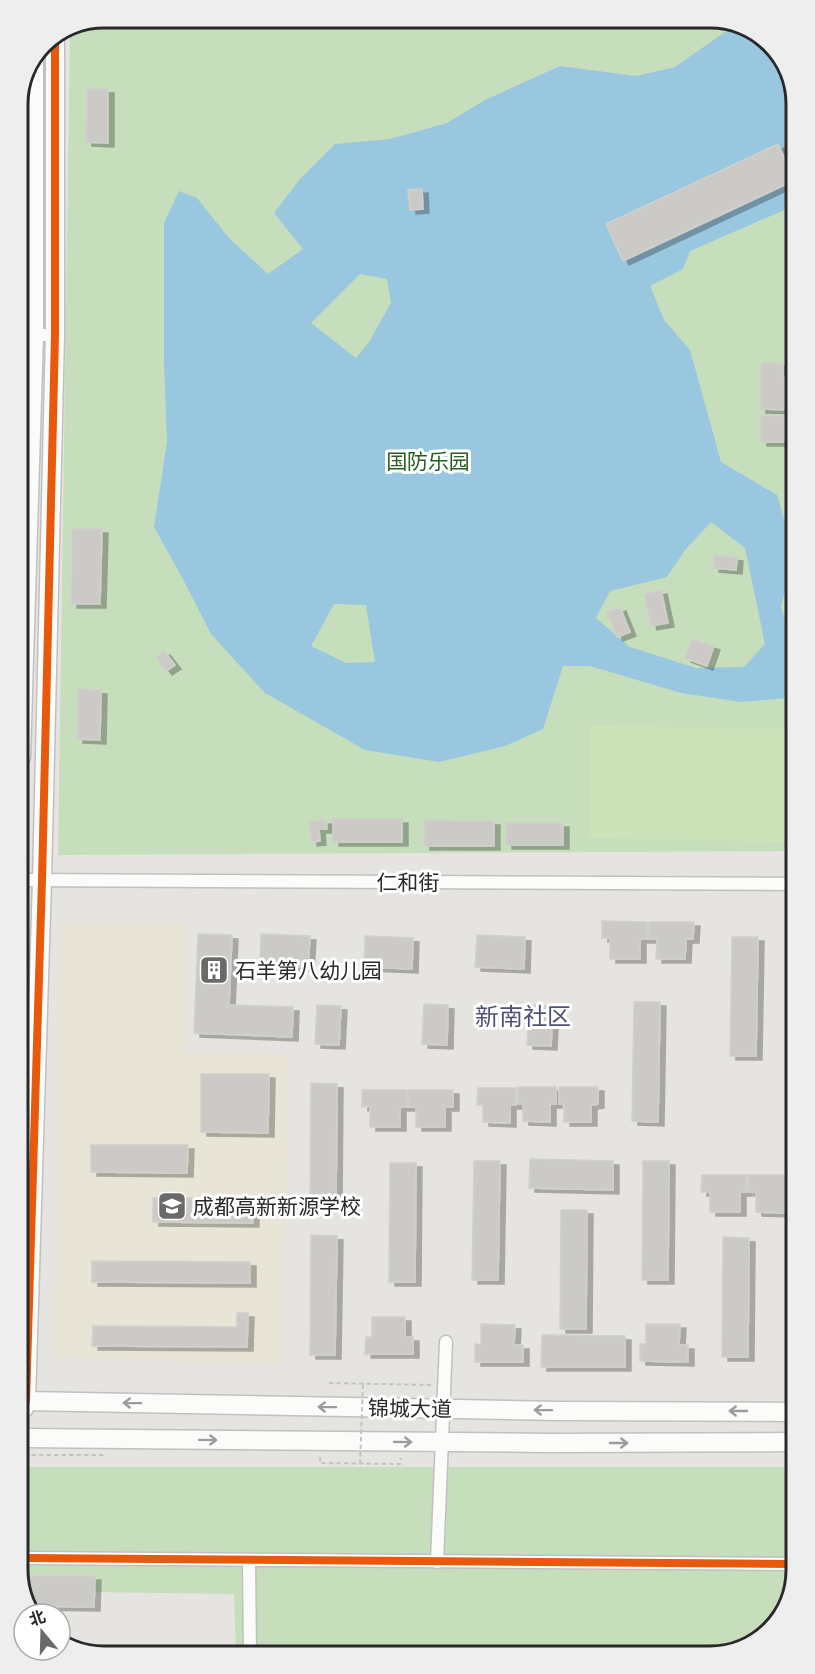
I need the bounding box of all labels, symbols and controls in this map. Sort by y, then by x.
park label: 国防乐园 [386,449,470,473]
street label: 仁和街 [377,870,440,894]
building icon: 石羊第八幼儿园 [198,954,230,986]
place label: 石羊第八幼儿园 [235,958,382,982]
district label: 新南社区 [475,1003,571,1030]
school or university icon: 成都高新新源学校 [156,1190,188,1222]
place label: 成都高新新源学校 [193,1194,361,1218]
street label: 锦城大道 [368,1395,452,1421]
one-way arrow [122,1397,142,1409]
one-way arrow [317,1401,337,1412]
one-way arrow [533,1405,553,1416]
one-way arrow [728,1405,748,1417]
one-way arrow [198,1434,218,1446]
one-way arrow [393,1436,413,1448]
one-way arrow [609,1437,629,1449]
north arrow [12,1602,72,1662]
text: 北 [27,1607,48,1629]

